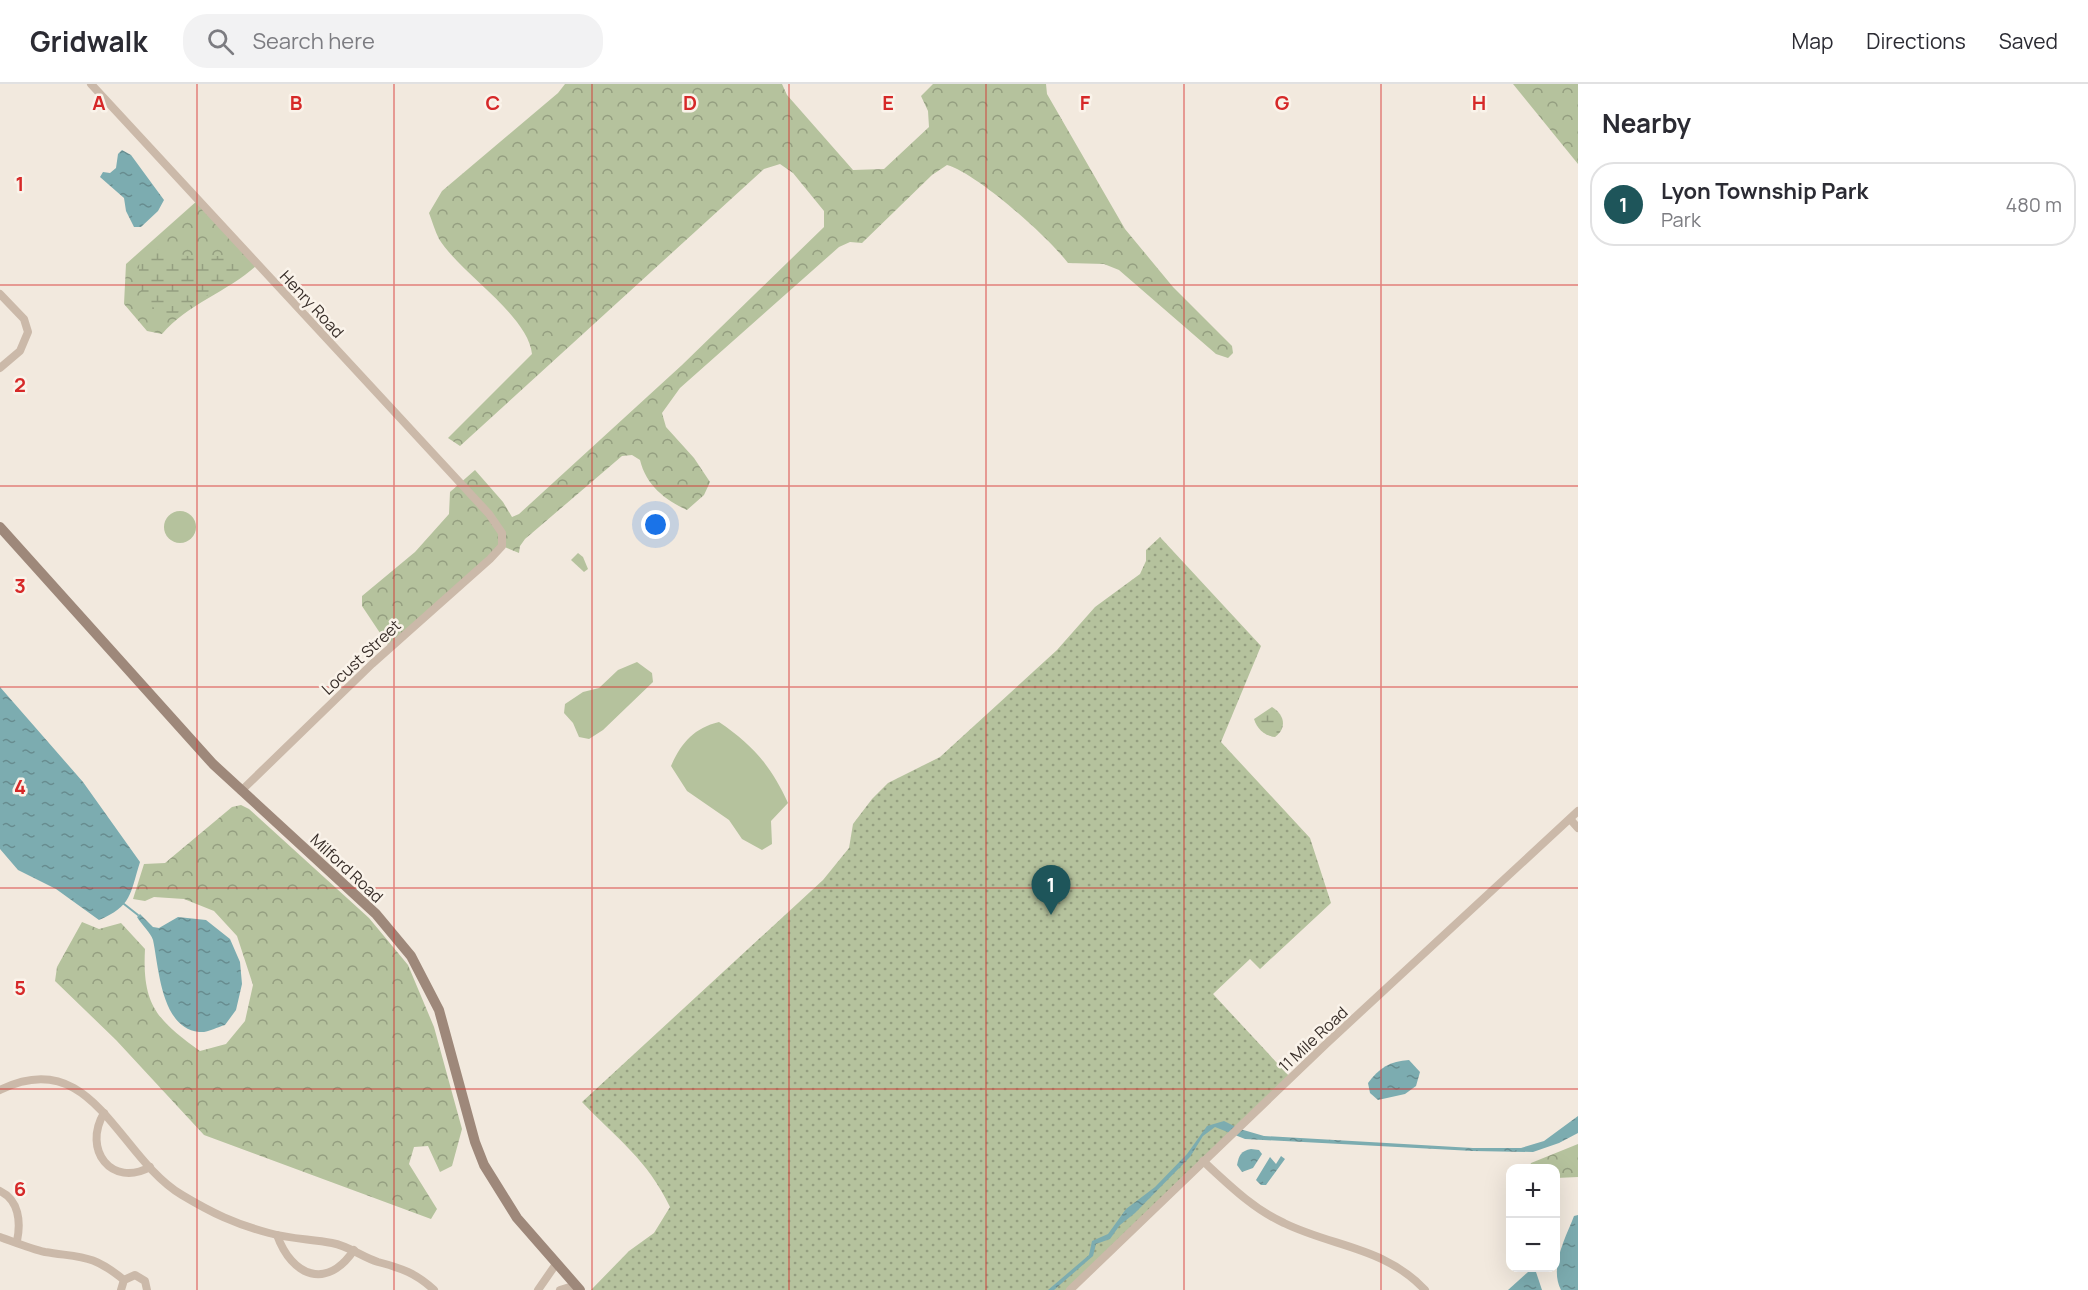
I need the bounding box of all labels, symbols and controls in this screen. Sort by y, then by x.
search box [183,14,603,68]
text: Gridwalk [30,22,147,60]
icon: search [204,25,237,58]
text: Search here [252,26,375,56]
text: Map [1792,27,1833,55]
text: Directions [1866,27,1966,55]
text: Saved [1999,27,2058,55]
text: A [92,89,106,116]
text: B [290,89,303,116]
text: C [486,89,500,116]
text: D [683,89,697,116]
text: E [882,89,894,116]
text: F [1080,89,1091,116]
text: G [1275,89,1290,116]
text: H [1472,89,1486,116]
text: Nearby [1602,105,1691,141]
text: 1 [16,170,24,197]
text: Lyon Township Park [1661,176,1868,206]
text: 1 [1619,191,1628,218]
text: 480 m [2005,191,2062,218]
text: Park [1661,206,1701,233]
street label: Henry Road [275,265,349,343]
text: 2 [14,371,26,398]
your location [641,510,670,539]
text: 3 [14,572,26,599]
street label: Locust Street [317,615,405,699]
text: 4 [14,773,26,800]
street label: Milford Road [306,829,388,907]
pin: 1 [1032,866,1070,915]
text: 5 [14,974,26,1001]
street label: 11 Mile Road [1274,1001,1352,1077]
map controls [1506,1164,1560,1272]
button: + [1506,1164,1560,1218]
text: 6 [14,1175,26,1202]
button: − [1506,1218,1560,1272]

